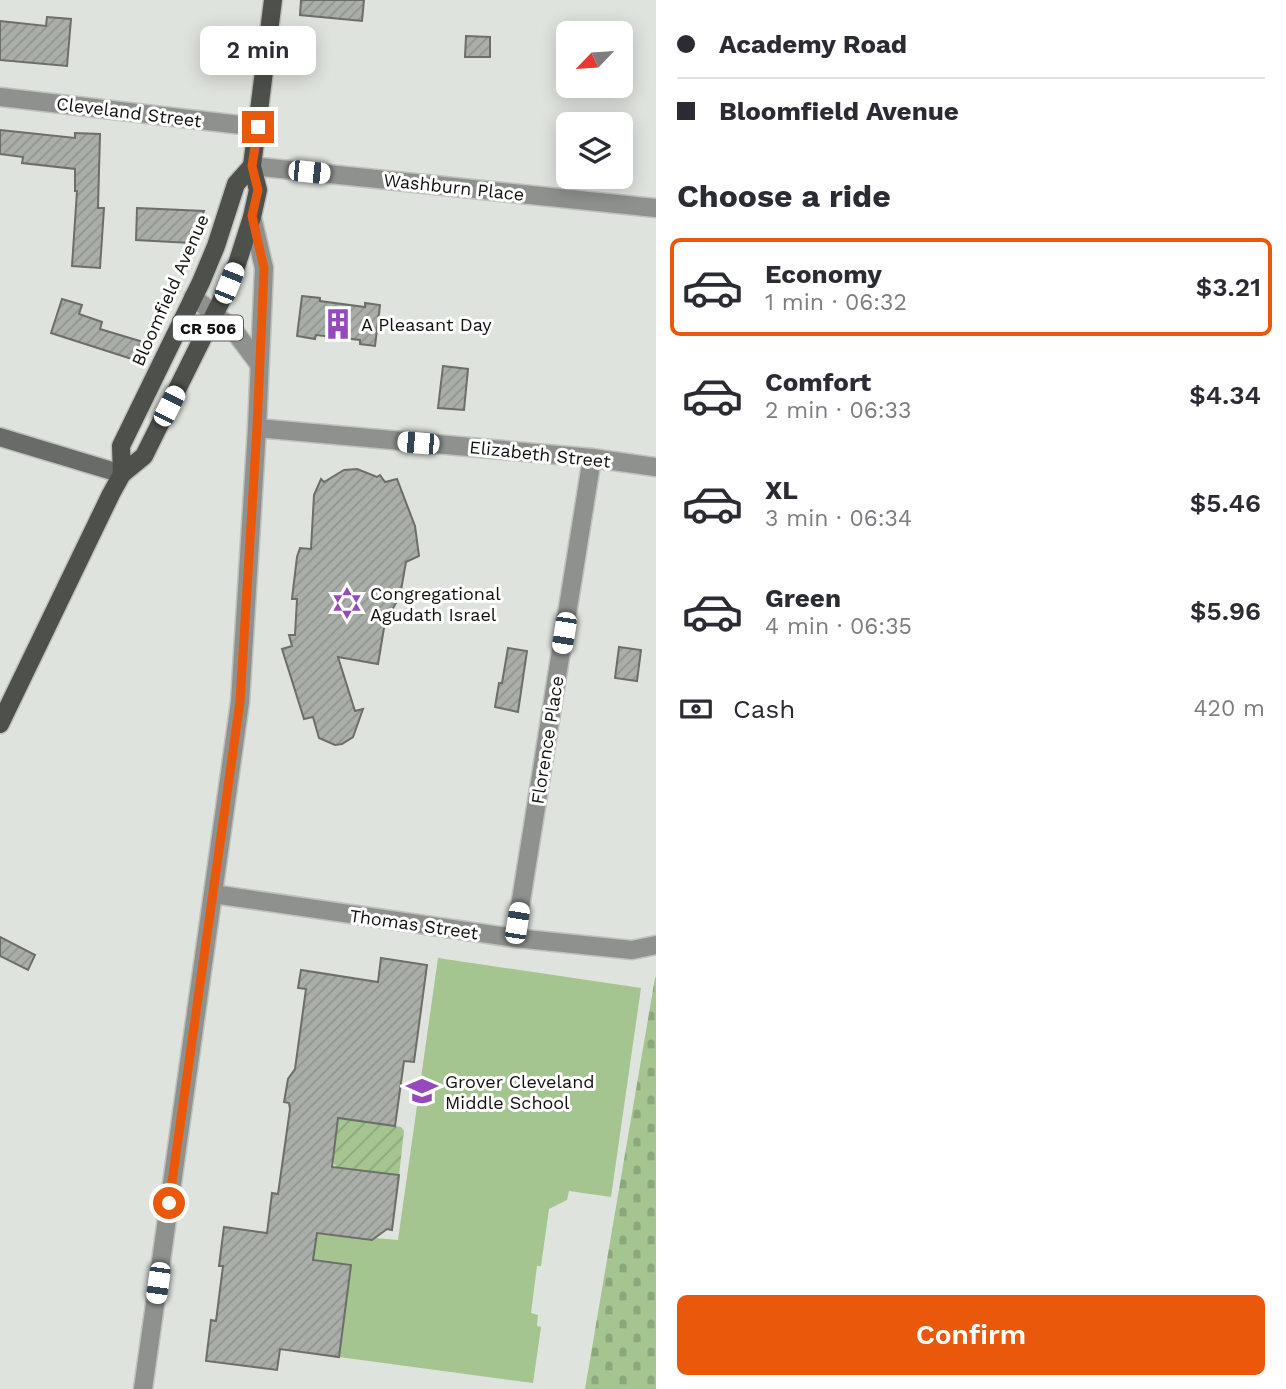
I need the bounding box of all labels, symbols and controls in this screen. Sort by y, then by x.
north arrow [556,21,634,98]
map controls [556,21,633,189]
callout: 2 min [200,25,316,74]
text: Academy Road [719,29,907,59]
text: 2 min [226,37,290,64]
street label: Cleveland Street [55,93,203,131]
text: Bloomfield Avenue [719,96,959,126]
route end [242,111,274,143]
button: layers [556,112,633,189]
car [288,159,331,185]
street label: Washburn Place [383,169,525,205]
text: Choose a ride [677,177,891,215]
street label: Bloomfield Avenue [127,211,213,369]
icon: car [681,256,744,319]
text: Economy [765,259,882,289]
car [212,260,247,306]
text: $3.21 [1196,272,1261,302]
text: 1 min · 06:32 [765,289,907,316]
building icon: A Pleasant Day [321,307,355,341]
place label: A Pleasant Day [361,314,492,335]
road number: CR 506 [173,316,243,340]
icon: car [681,364,744,427]
text: Comfort [765,367,871,397]
text: $4.34 [1189,380,1261,410]
car [151,383,188,429]
text: 2 min · 06:33 [765,397,911,424]
car [397,431,440,455]
street label: Elizabeth Street [468,436,612,472]
icon: car [681,472,744,535]
text: XL [765,475,798,505]
text: $5.46 [1190,488,1261,518]
text: 3 min · 06:34 [765,505,912,532]
icon: car [681,580,744,643]
place label: Congregational Agudath Israel [370,583,501,625]
text: Green [765,583,841,613]
synagogue icon: Congregational Agudath Israel [330,586,364,620]
text: $5.96 [1190,596,1261,626]
car [551,611,578,655]
text: 4 min · 06:35 [765,613,912,640]
street label: Florence Place [526,674,568,806]
icon: cash [677,690,715,728]
text: Cash [733,694,795,724]
text: 420 m [1193,695,1265,722]
car [504,901,531,945]
street label: Thomas Street [348,905,480,943]
place label: Grover Cleveland Middle School [445,1071,595,1113]
school or university icon: Grover Cleveland Middle School [405,1074,439,1108]
route start [153,1187,185,1219]
car [145,1261,172,1305]
button: Confirm [677,1295,1265,1375]

